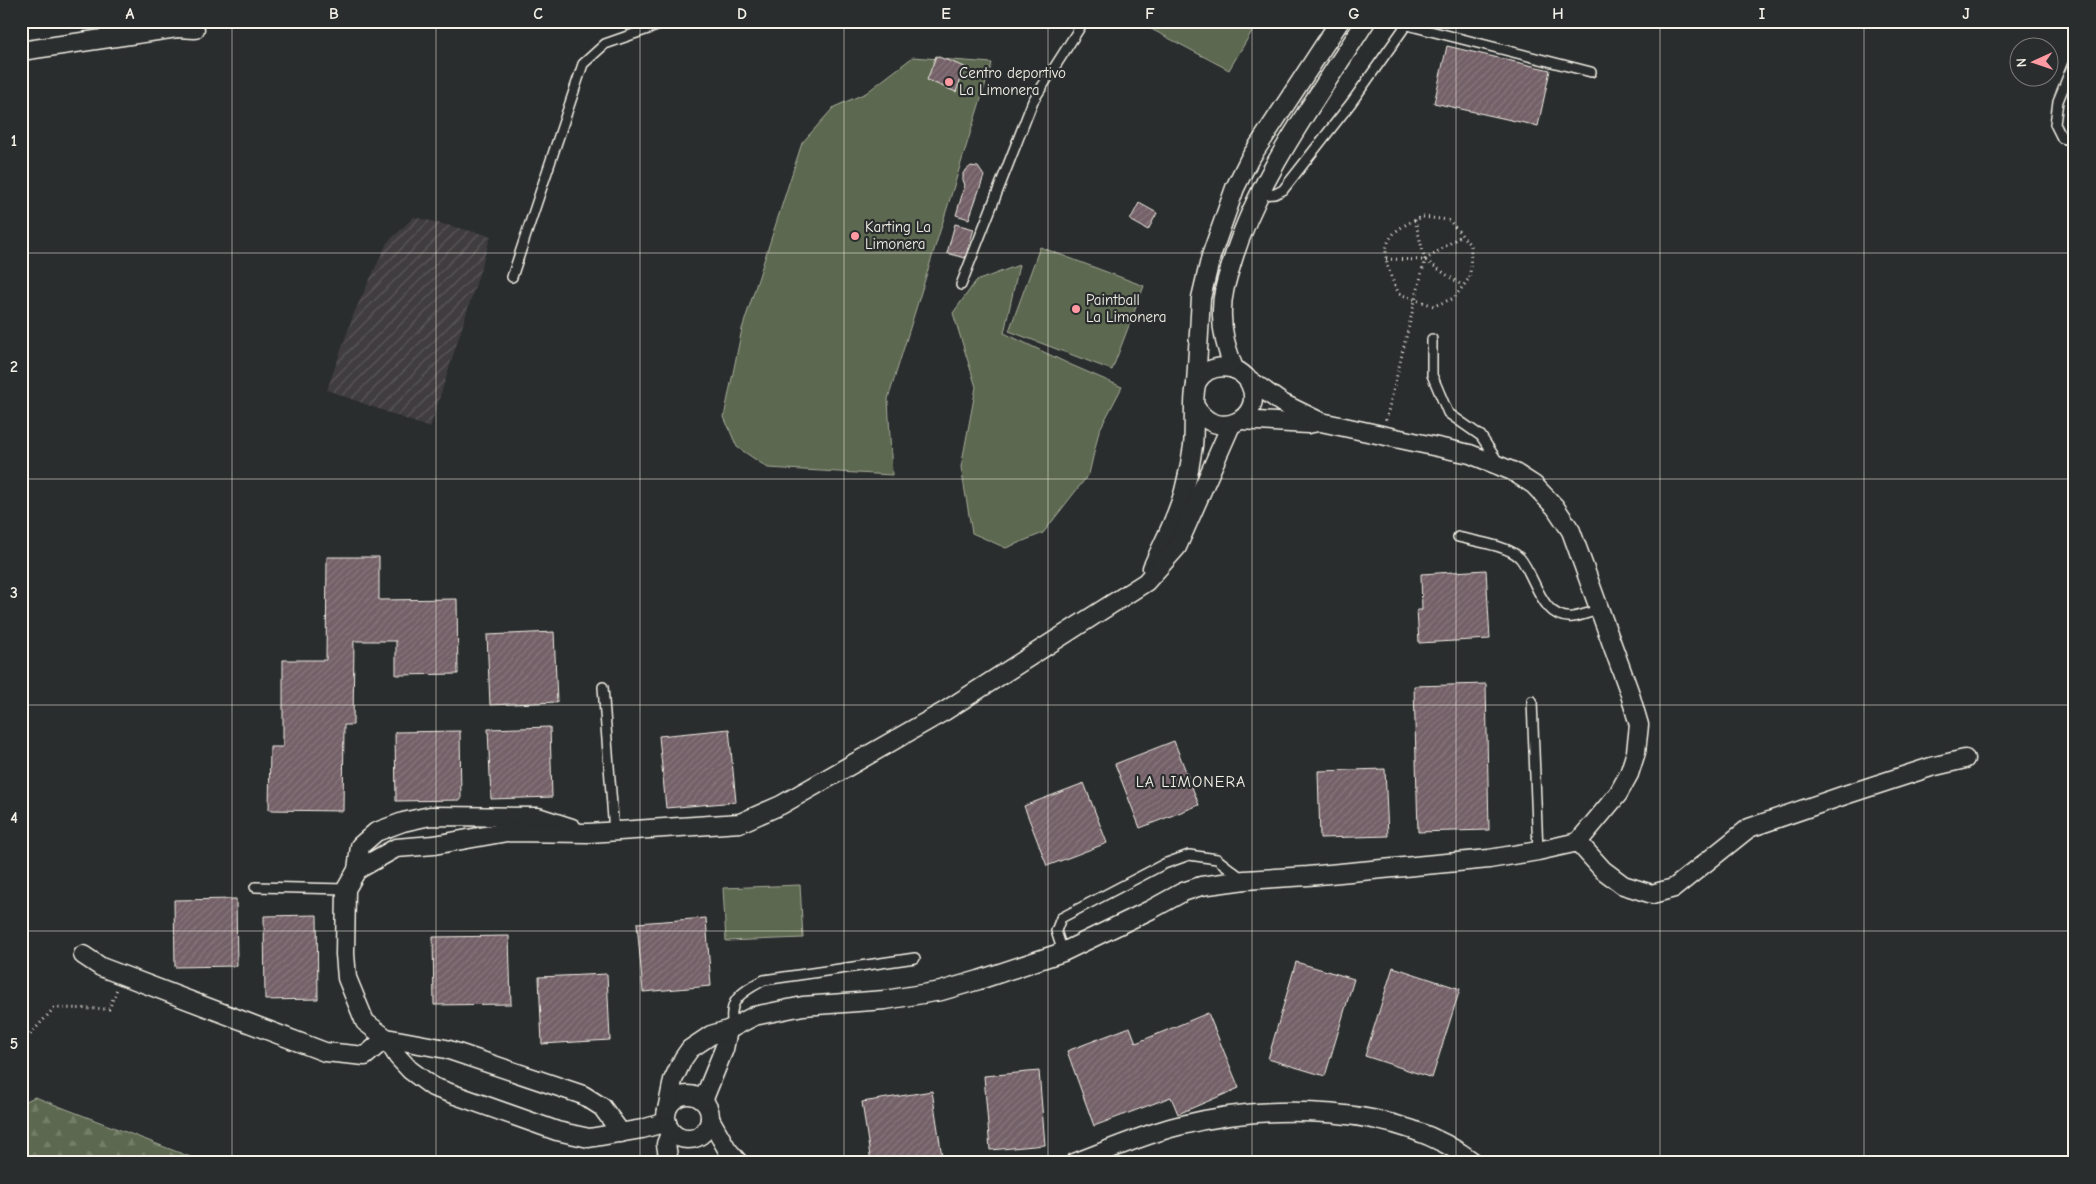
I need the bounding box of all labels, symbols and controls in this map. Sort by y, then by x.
text: A [126,5,135,23]
text: B [329,5,339,23]
text: C [533,5,543,23]
text: D [737,5,747,23]
text: E [941,5,951,23]
text: F [1145,5,1155,23]
text: G [1348,5,1360,23]
text: H [1552,5,1564,23]
text: I [1759,5,1765,23]
text: J [1962,5,1970,23]
north arrow [2008,38,2058,88]
text: N [2013,58,2030,68]
place label: Centro deportivo La Limonera [959,64,1066,99]
marker: Centro deportivo La Limonera [943,76,955,88]
text: 1 [11,132,17,150]
place label: Karting La Limonera [865,218,931,253]
marker: Karting La Limonera [849,230,861,242]
place label: Paintball La Limonera [1086,291,1166,326]
marker: Paintball La Limonera [1070,303,1082,315]
text: 2 [10,358,18,376]
text: 3 [10,584,18,602]
district label: LA LIMONERA [1136,773,1246,791]
text: 4 [10,809,18,827]
text: 5 [10,1035,18,1053]

